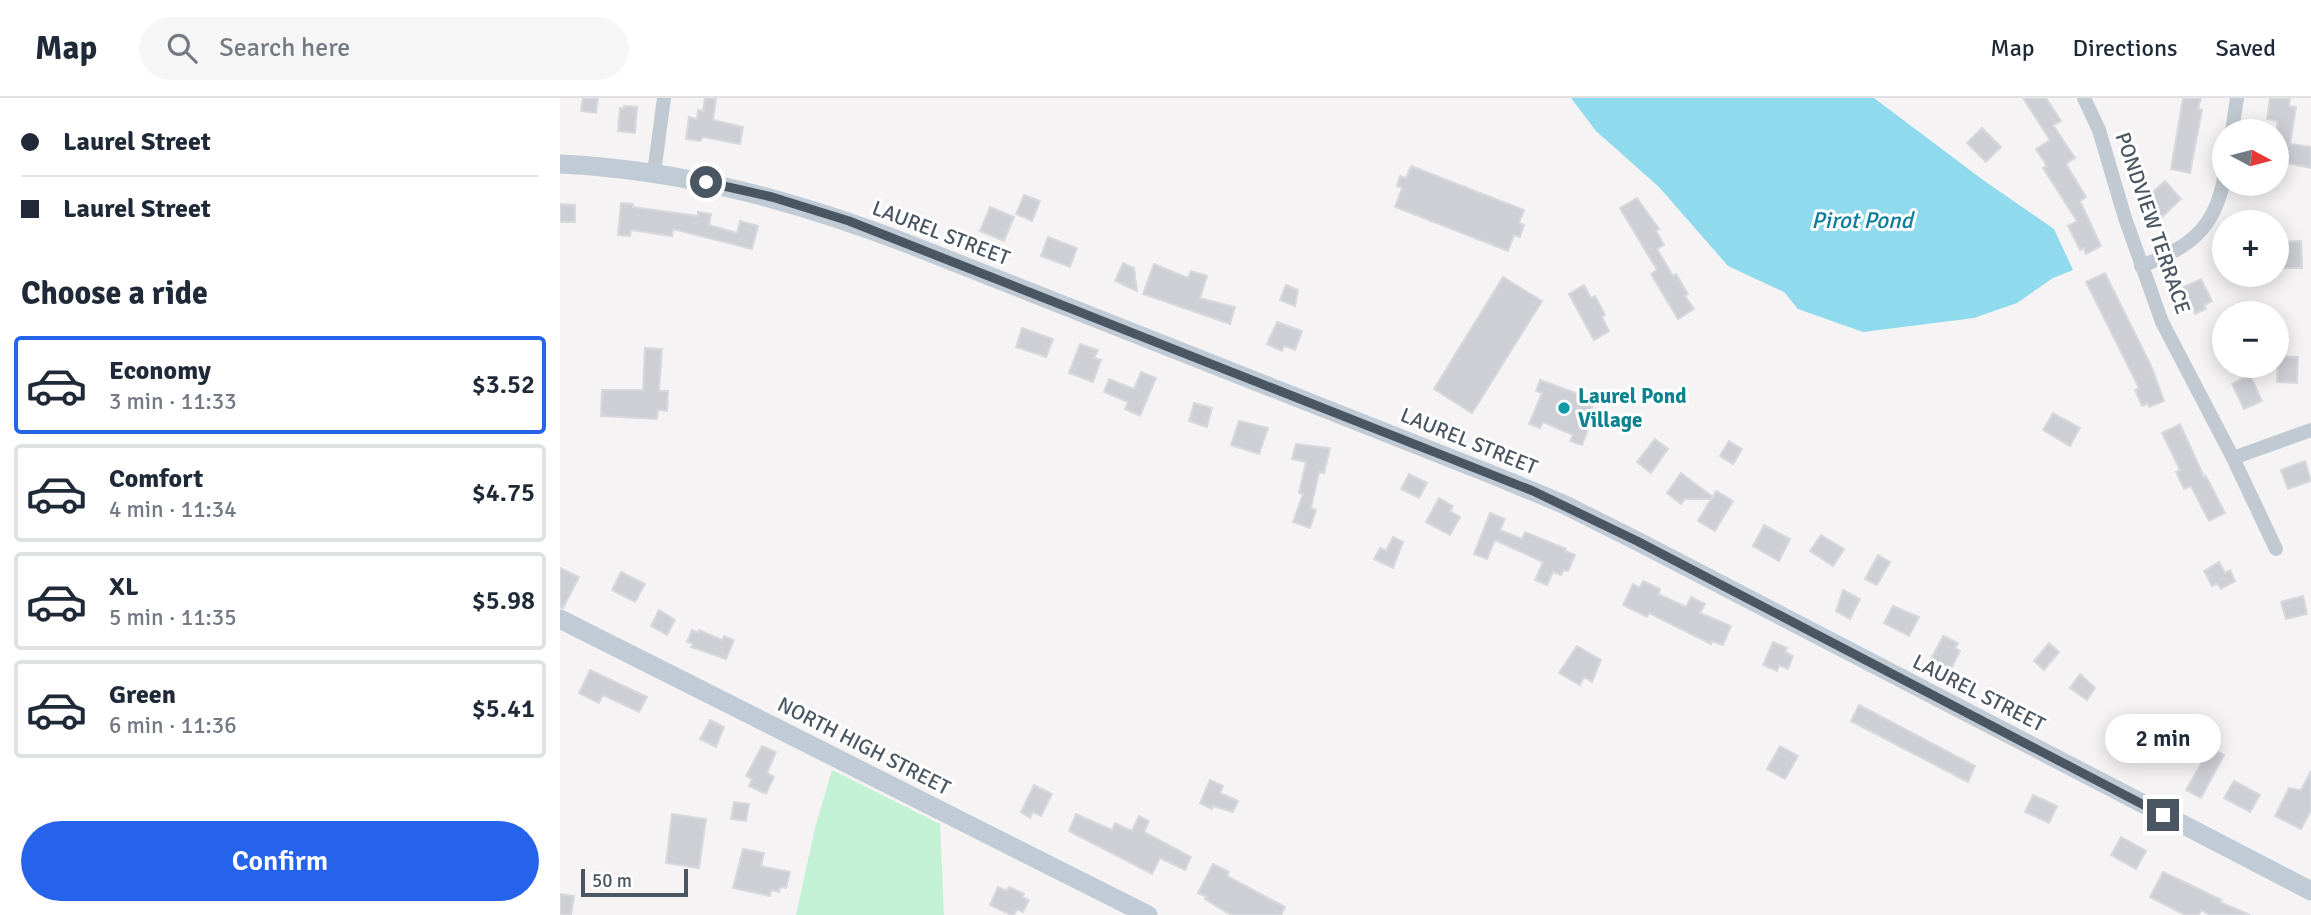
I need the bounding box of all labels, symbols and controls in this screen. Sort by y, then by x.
search box [139,17,629,80]
text: Map [35,28,97,69]
icon: search [163,29,201,67]
text: Search here [219,32,350,64]
text: Map [1990,33,2035,63]
text: Directions [2073,33,2178,63]
text: Saved [2216,33,2276,63]
north arrow [2212,119,2289,196]
map controls [2212,119,2289,378]
text: Laurel Street [63,126,211,158]
street label: PONDVIEW TERRACE [2110,129,2196,317]
route start [690,166,722,198]
text: Laurel Street [63,193,211,225]
street label: LAUREL STREET [869,195,1014,271]
water label: Pirot Pond [1811,206,1915,235]
button: + [2212,210,2289,287]
text: Choose a ride [21,274,208,313]
button: − [2212,301,2289,378]
icon: car [25,354,88,417]
text: Economy [109,355,211,387]
text: $3.52 [472,369,535,401]
place label: Laurel Pond Village [1578,383,1687,433]
text: 3 min · 11:33 [109,387,237,416]
marker: Laurel Pond Village [1556,400,1572,416]
street label: LAUREL STREET [1397,402,1542,481]
icon: car [25,462,88,525]
text: Comfort [109,463,203,495]
text: $4.75 [472,477,535,509]
text: 4 min · 11:34 [109,495,237,524]
icon: car [25,570,88,633]
text: XL [109,571,139,603]
text: $5.98 [472,585,535,617]
text: 5 min · 11:35 [109,603,237,632]
street label: LAUREL STREET [1908,648,2050,738]
icon: car [25,678,88,741]
text: Green [109,679,176,711]
street label: NORTH HIGH STREET [773,691,955,801]
text: $5.41 [472,693,535,725]
text: 6 min · 11:36 [109,711,237,740]
callout: 2 min [2105,714,2221,762]
text: 2 min [2135,724,2191,753]
route end [2147,799,2179,831]
button: Confirm [21,821,539,901]
scale bar [581,866,688,898]
text: 50 m [592,869,632,893]

